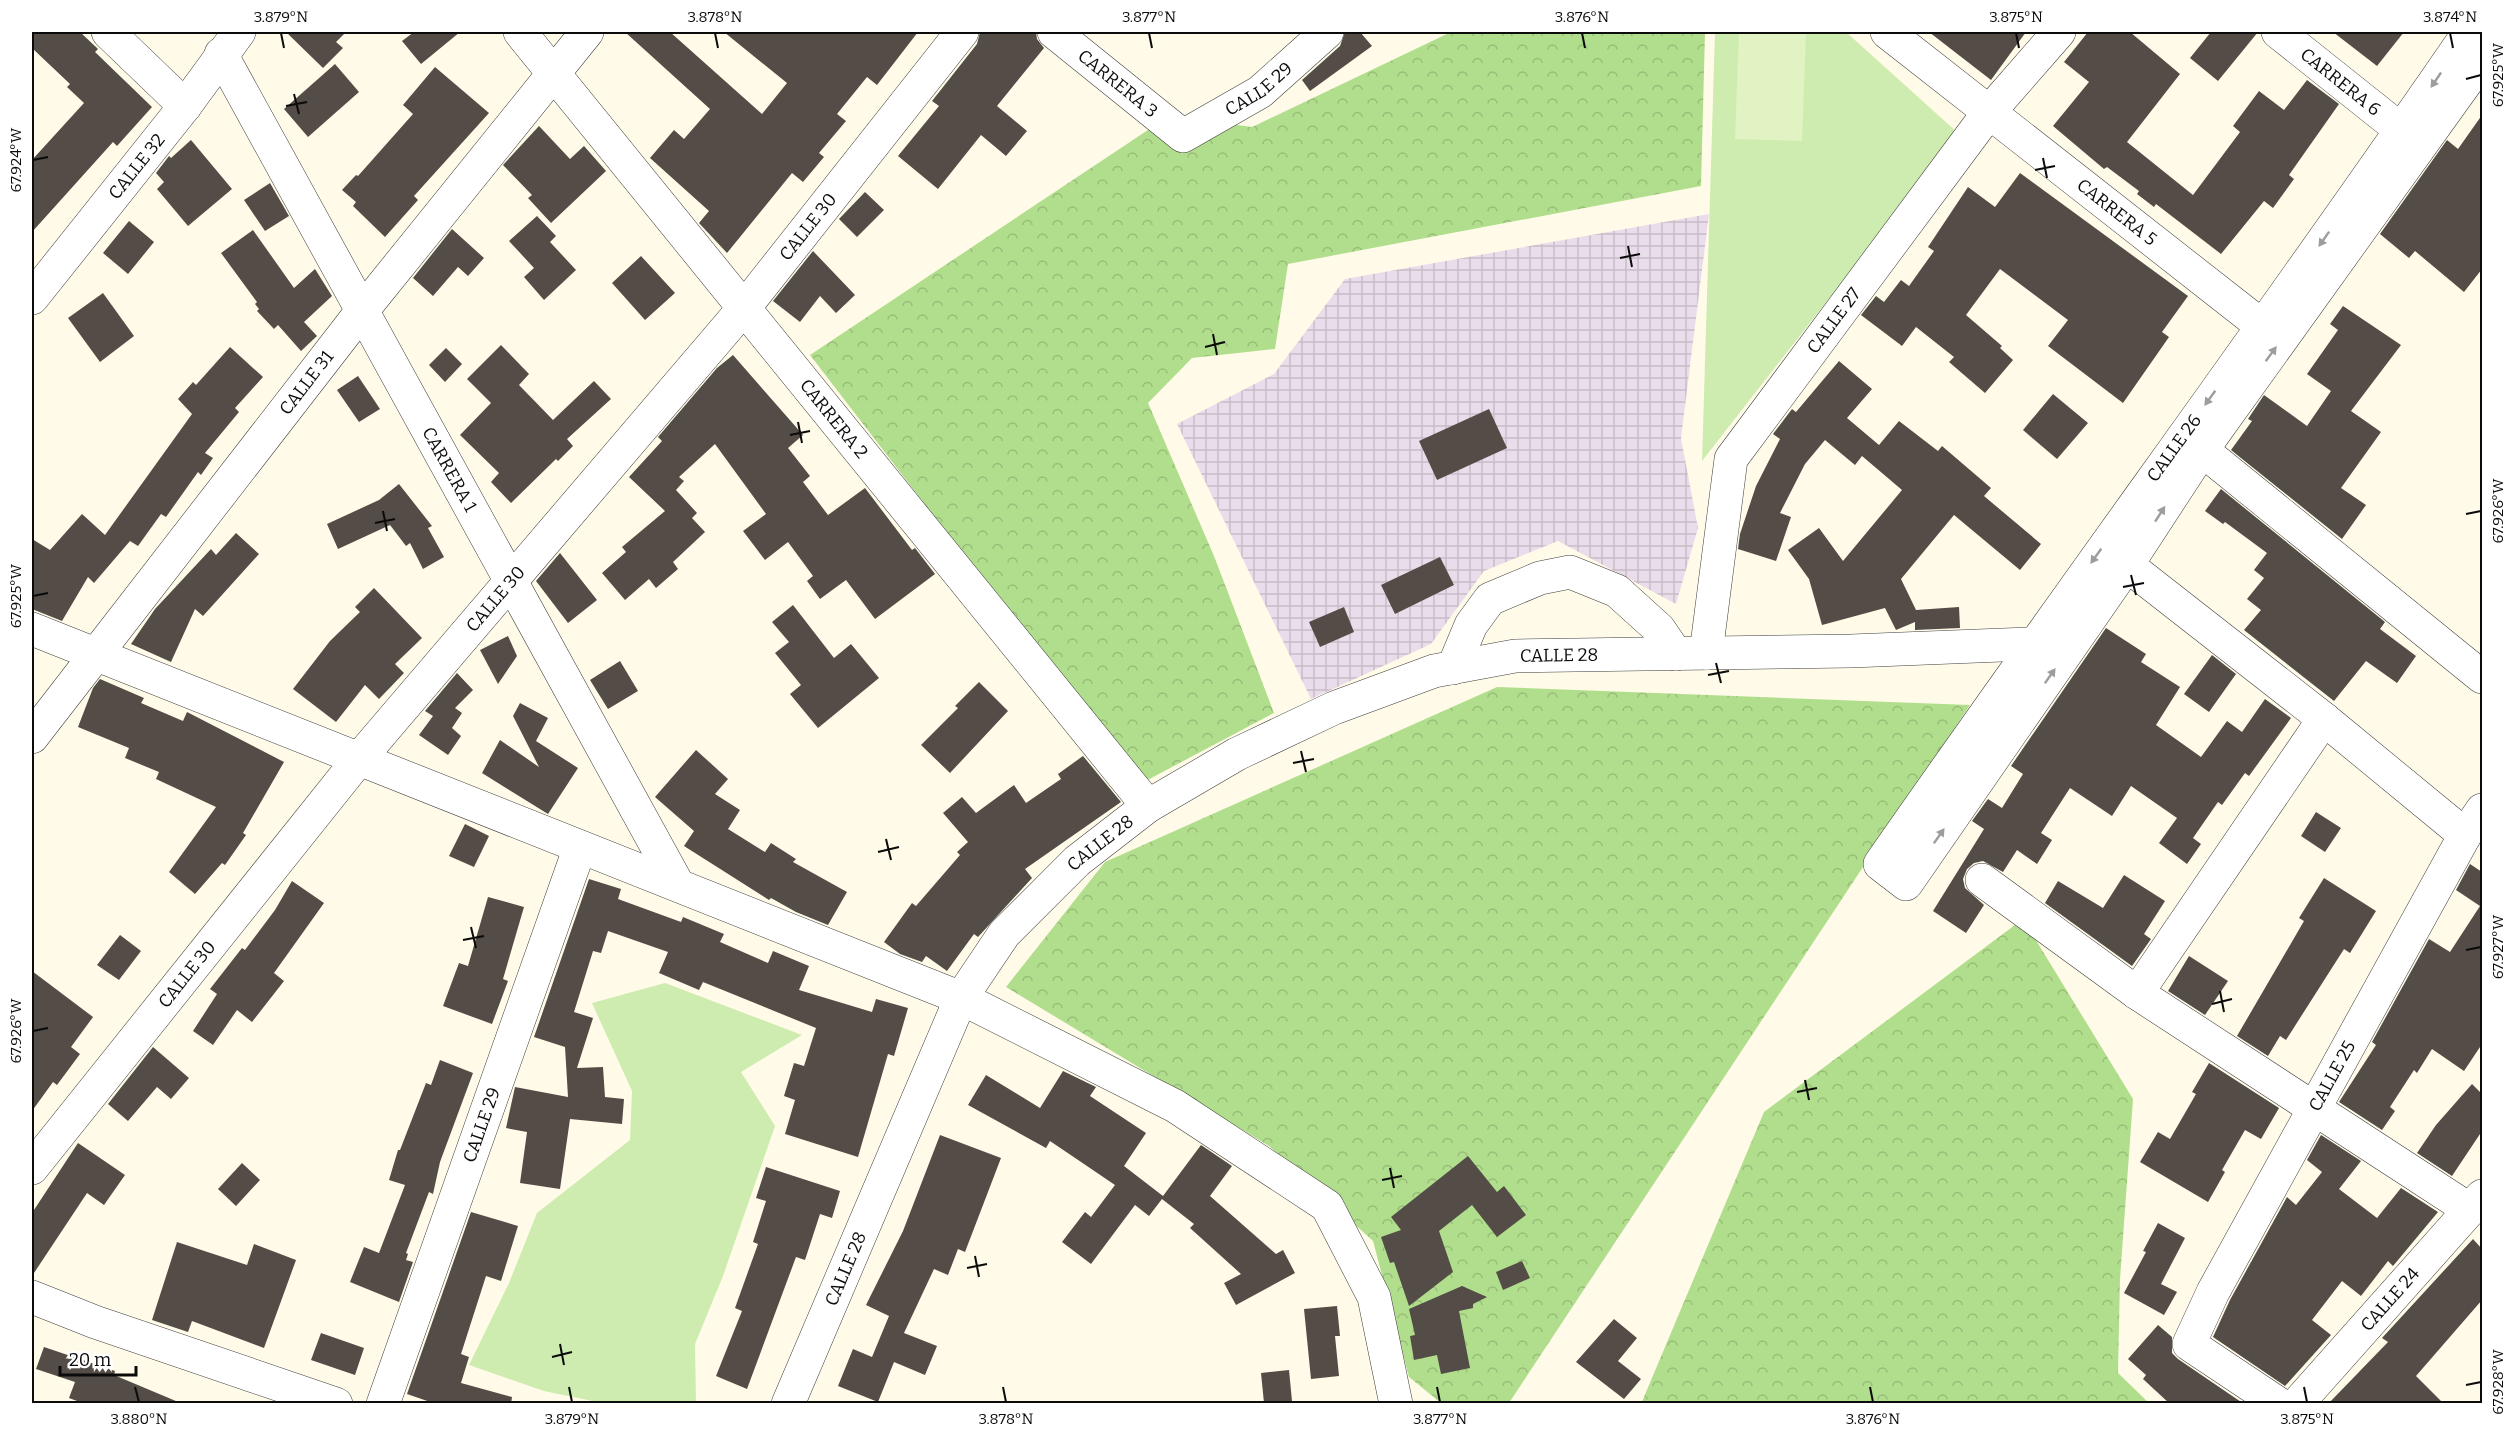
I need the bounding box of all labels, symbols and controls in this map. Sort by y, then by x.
text: 3.879°N [254,8,308,26]
text: 3.878°N [688,8,743,26]
text: 3.877°N [1122,8,1176,26]
text: 3.876°N [1555,8,1609,26]
text: 3.875°N [1989,8,2043,26]
text: 3.874°N [2423,8,2477,26]
text: 67.925°W [2489,42,2507,107]
street label: CARRERA 6 [2296,43,2385,121]
street label: CARRERA 3 [1073,45,1162,122]
street label: CALLE 29 [1221,57,1297,121]
one-way arrow [2431,72,2442,88]
text: 67.924°W [7,127,25,192]
street label: CALLE 32 [104,129,170,204]
street label: CARRERA 5 [2072,174,2161,250]
street label: CALLE 30 [775,189,841,265]
one-way arrow [2318,231,2330,247]
street label: CALLE 27 [1802,283,1866,358]
street label: CALLE 31 [275,346,339,419]
one-way arrow [2265,347,2277,363]
street label: CARRERA 2 [795,375,873,463]
one-way arrow [2204,389,2216,405]
street label: CALLE 26 [2142,410,2206,486]
street label: CARRERA 1 [417,423,482,516]
text: 67.926°W [2489,478,2507,544]
one-way arrow [2154,507,2166,523]
one-way arrow [2090,548,2102,564]
street label: CALLE 30 [461,562,530,636]
text: 67.925°W [7,563,25,628]
street label: CALLE 28 [1520,644,1599,667]
one-way arrow [2044,668,2056,684]
street label: CALLE 28 [1062,810,1138,876]
one-way arrow [1933,828,1944,844]
text: 67.927°W [2489,914,2507,979]
street label: CALLE 30 [153,936,220,1012]
text: 67.926°W [7,998,25,1064]
street label: CALLE 25 [2304,1037,2360,1115]
street label: CALLE 29 [458,1084,505,1166]
street label: CALLE 28 [820,1228,871,1309]
street label: CALLE 24 [2356,1262,2425,1336]
scale bar [60,1339,136,1377]
text: 20 m [69,1349,111,1371]
text: 67.928°W [2489,1349,2507,1415]
text: 3.880°N [111,1410,168,1428]
text: 3.879°N [545,1410,599,1428]
text: 3.878°N [979,1410,1034,1428]
text: 3.877°N [1413,1410,1467,1428]
text: 3.876°N [1846,1410,1900,1428]
text: 3.875°N [2280,1410,2334,1428]

